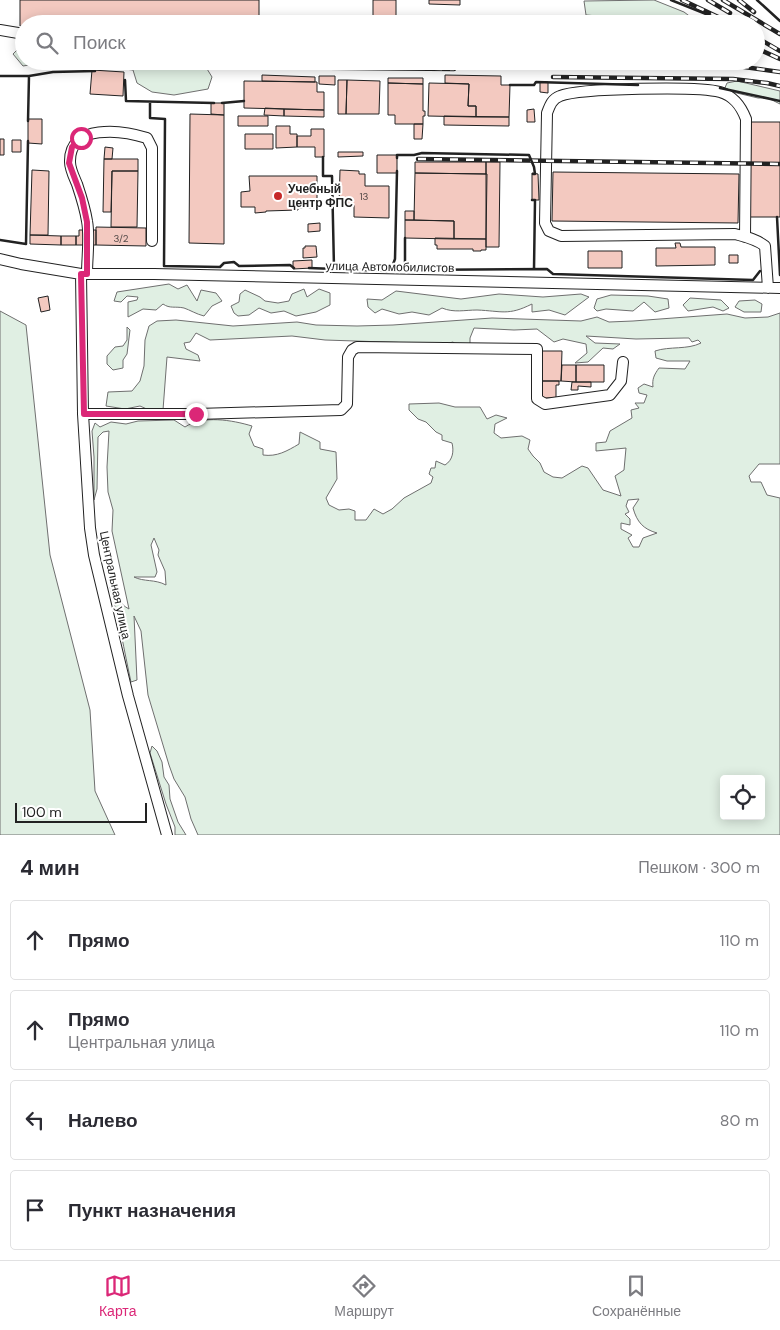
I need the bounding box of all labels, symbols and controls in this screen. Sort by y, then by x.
search box [15,15,765,70]
icon: search [33,29,61,57]
text: Поиск [73,30,126,55]
route start [70,127,93,150]
place label: Учебный центр ФПС [288,181,353,211]
marker: Учебный центр ФПС [272,190,284,202]
house number: 13 [359,190,369,203]
house number: 3/2 [113,232,129,245]
street label: улица Автомобилистов [325,258,455,276]
route end [185,403,208,426]
street label: Центральная улица [96,529,134,641]
map controls [720,775,765,820]
button: locate [720,775,765,820]
scale bar [15,800,148,823]
text: 100 m [22,803,62,821]
text: 4 мин [20,854,80,882]
text: Пешком · 300 m [638,857,760,878]
icon: ahead [21,926,49,954]
text: Прямо [68,928,130,953]
text: 110 m [720,930,759,951]
text: Прямо [68,1007,130,1032]
icon: ahead [21,1016,49,1044]
text: 110 m [720,1020,759,1041]
text: Центральная улица [68,1032,215,1053]
icon: left [21,1106,49,1134]
text: Налево [68,1108,138,1133]
text: 80 m [720,1110,759,1131]
icon: arrive [21,1196,49,1224]
text: Пункт назначения [68,1198,236,1223]
tab: Карта [99,1272,136,1320]
tab: Маршрут [334,1272,394,1320]
tab: Сохранённые [592,1272,681,1320]

